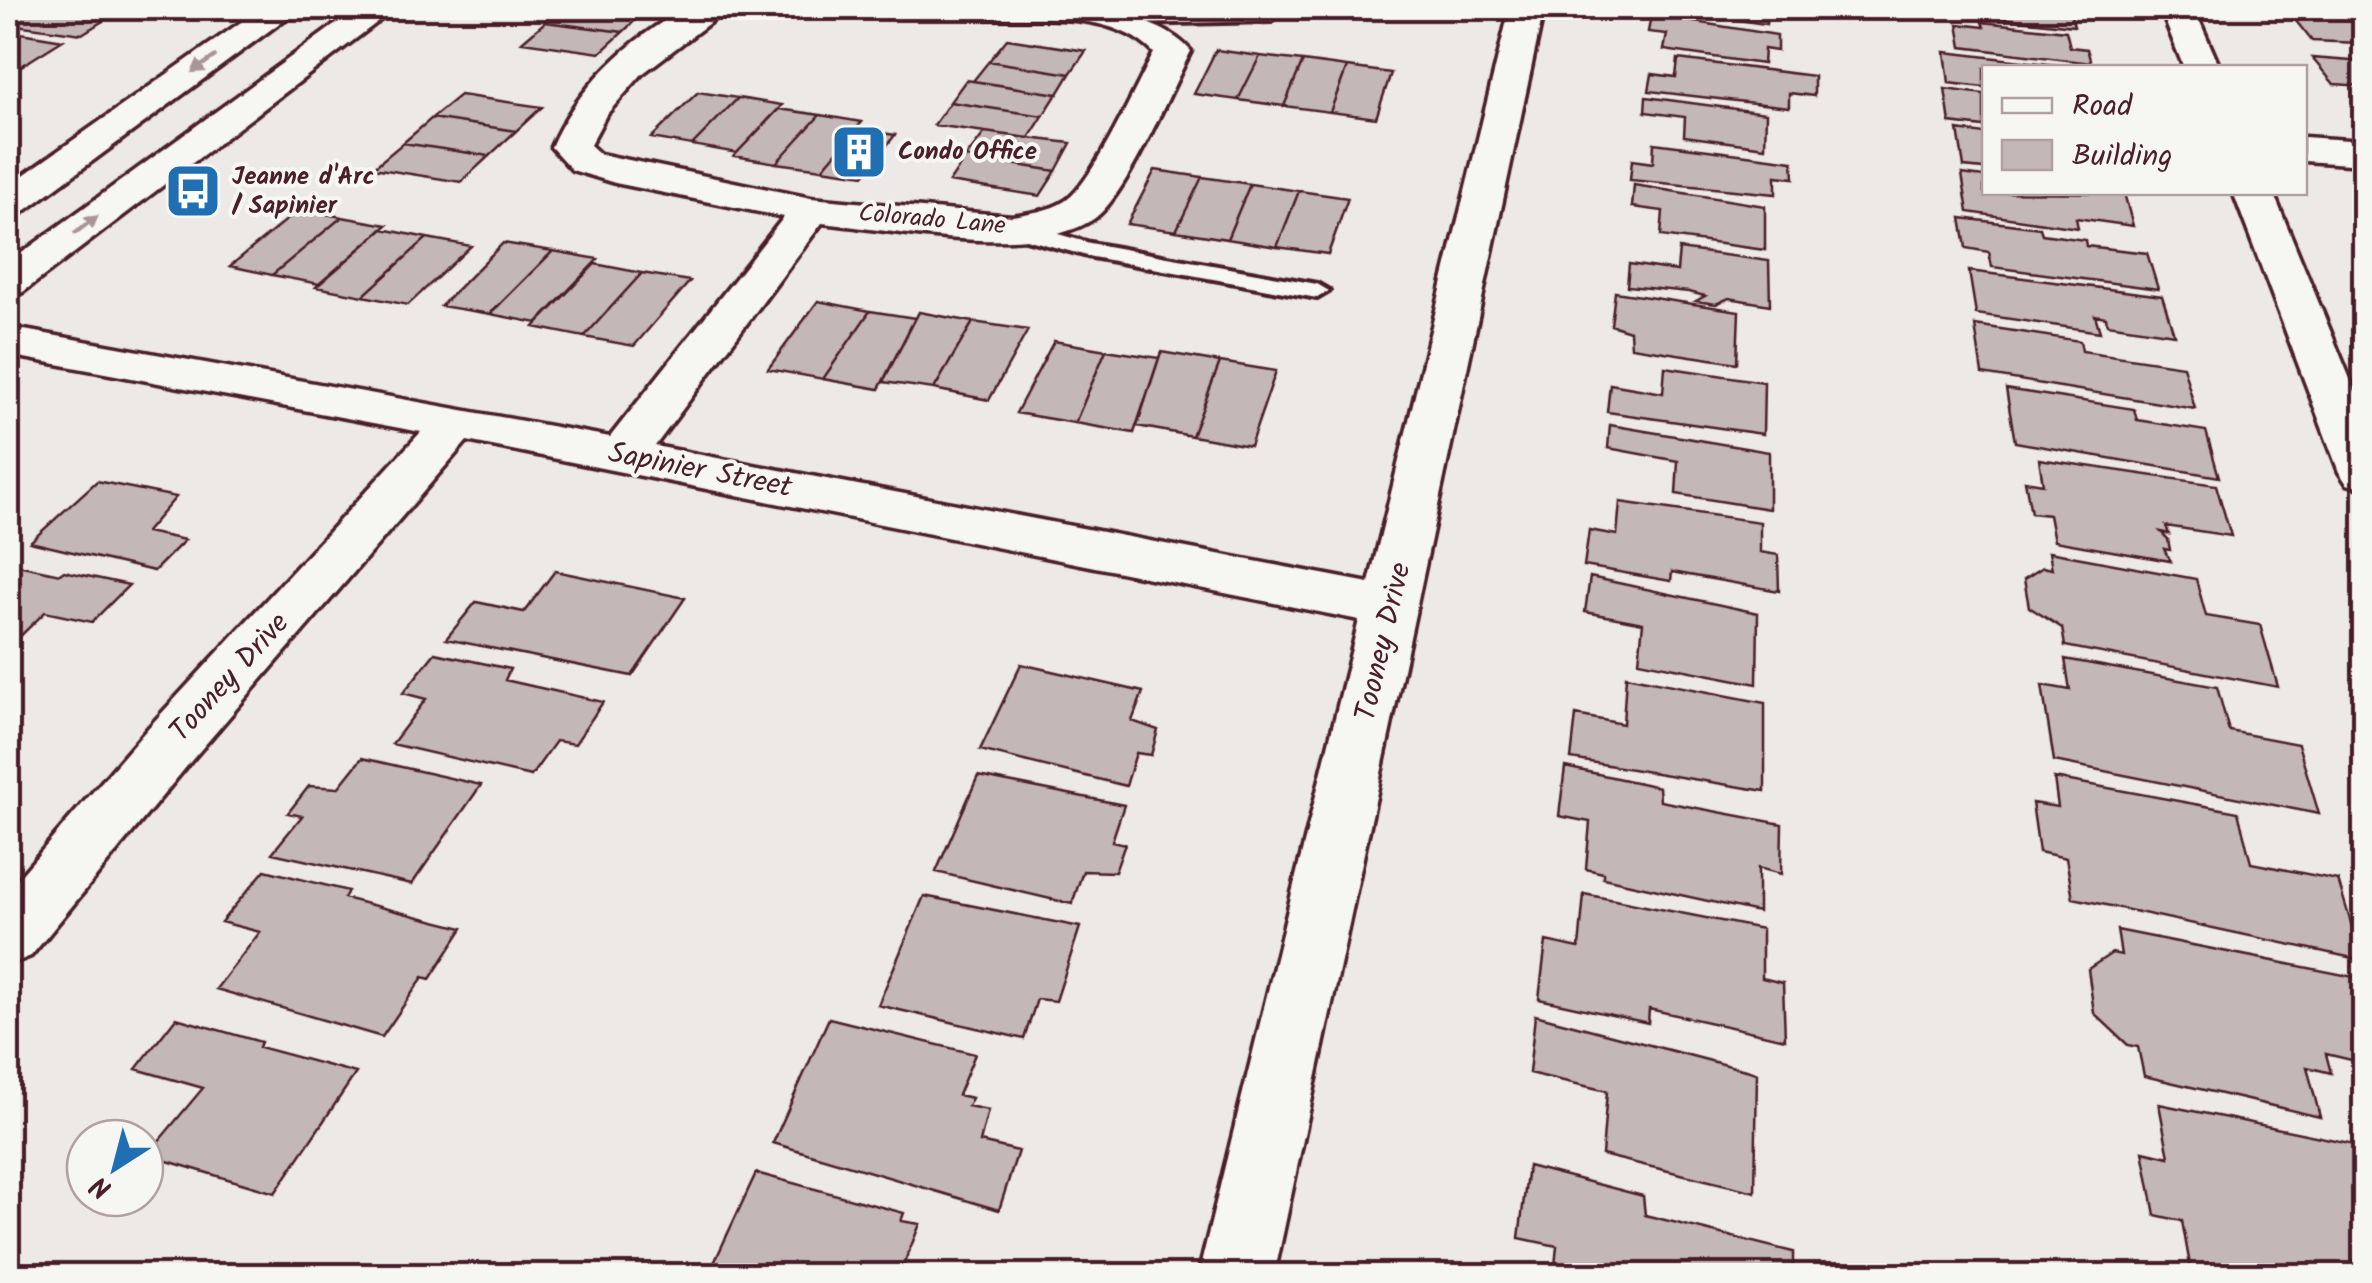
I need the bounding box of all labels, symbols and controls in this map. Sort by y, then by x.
one-way arrow [191,54,217,73]
legend [1982,65,2307,195]
text: Road [2072,83,2133,131]
building icon: Condo Office [829,122,889,182]
place label: Condo Office [898,132,1037,172]
text: Building [2072,133,2172,181]
place label: Jeanne d'Arc / Sapinier [231,157,375,226]
bus stop icon: Jeanne d'Arc / Sapinier [163,161,223,221]
street label: Colorado Lane [857,194,1007,246]
one-way arrow [73,216,99,236]
street label: Sapinier Street [604,430,796,512]
street label: Tooney Drive [1342,558,1426,726]
street label: Tooney Drive [158,602,302,754]
north arrow [65,1118,165,1218]
text: N [81,1163,122,1210]

